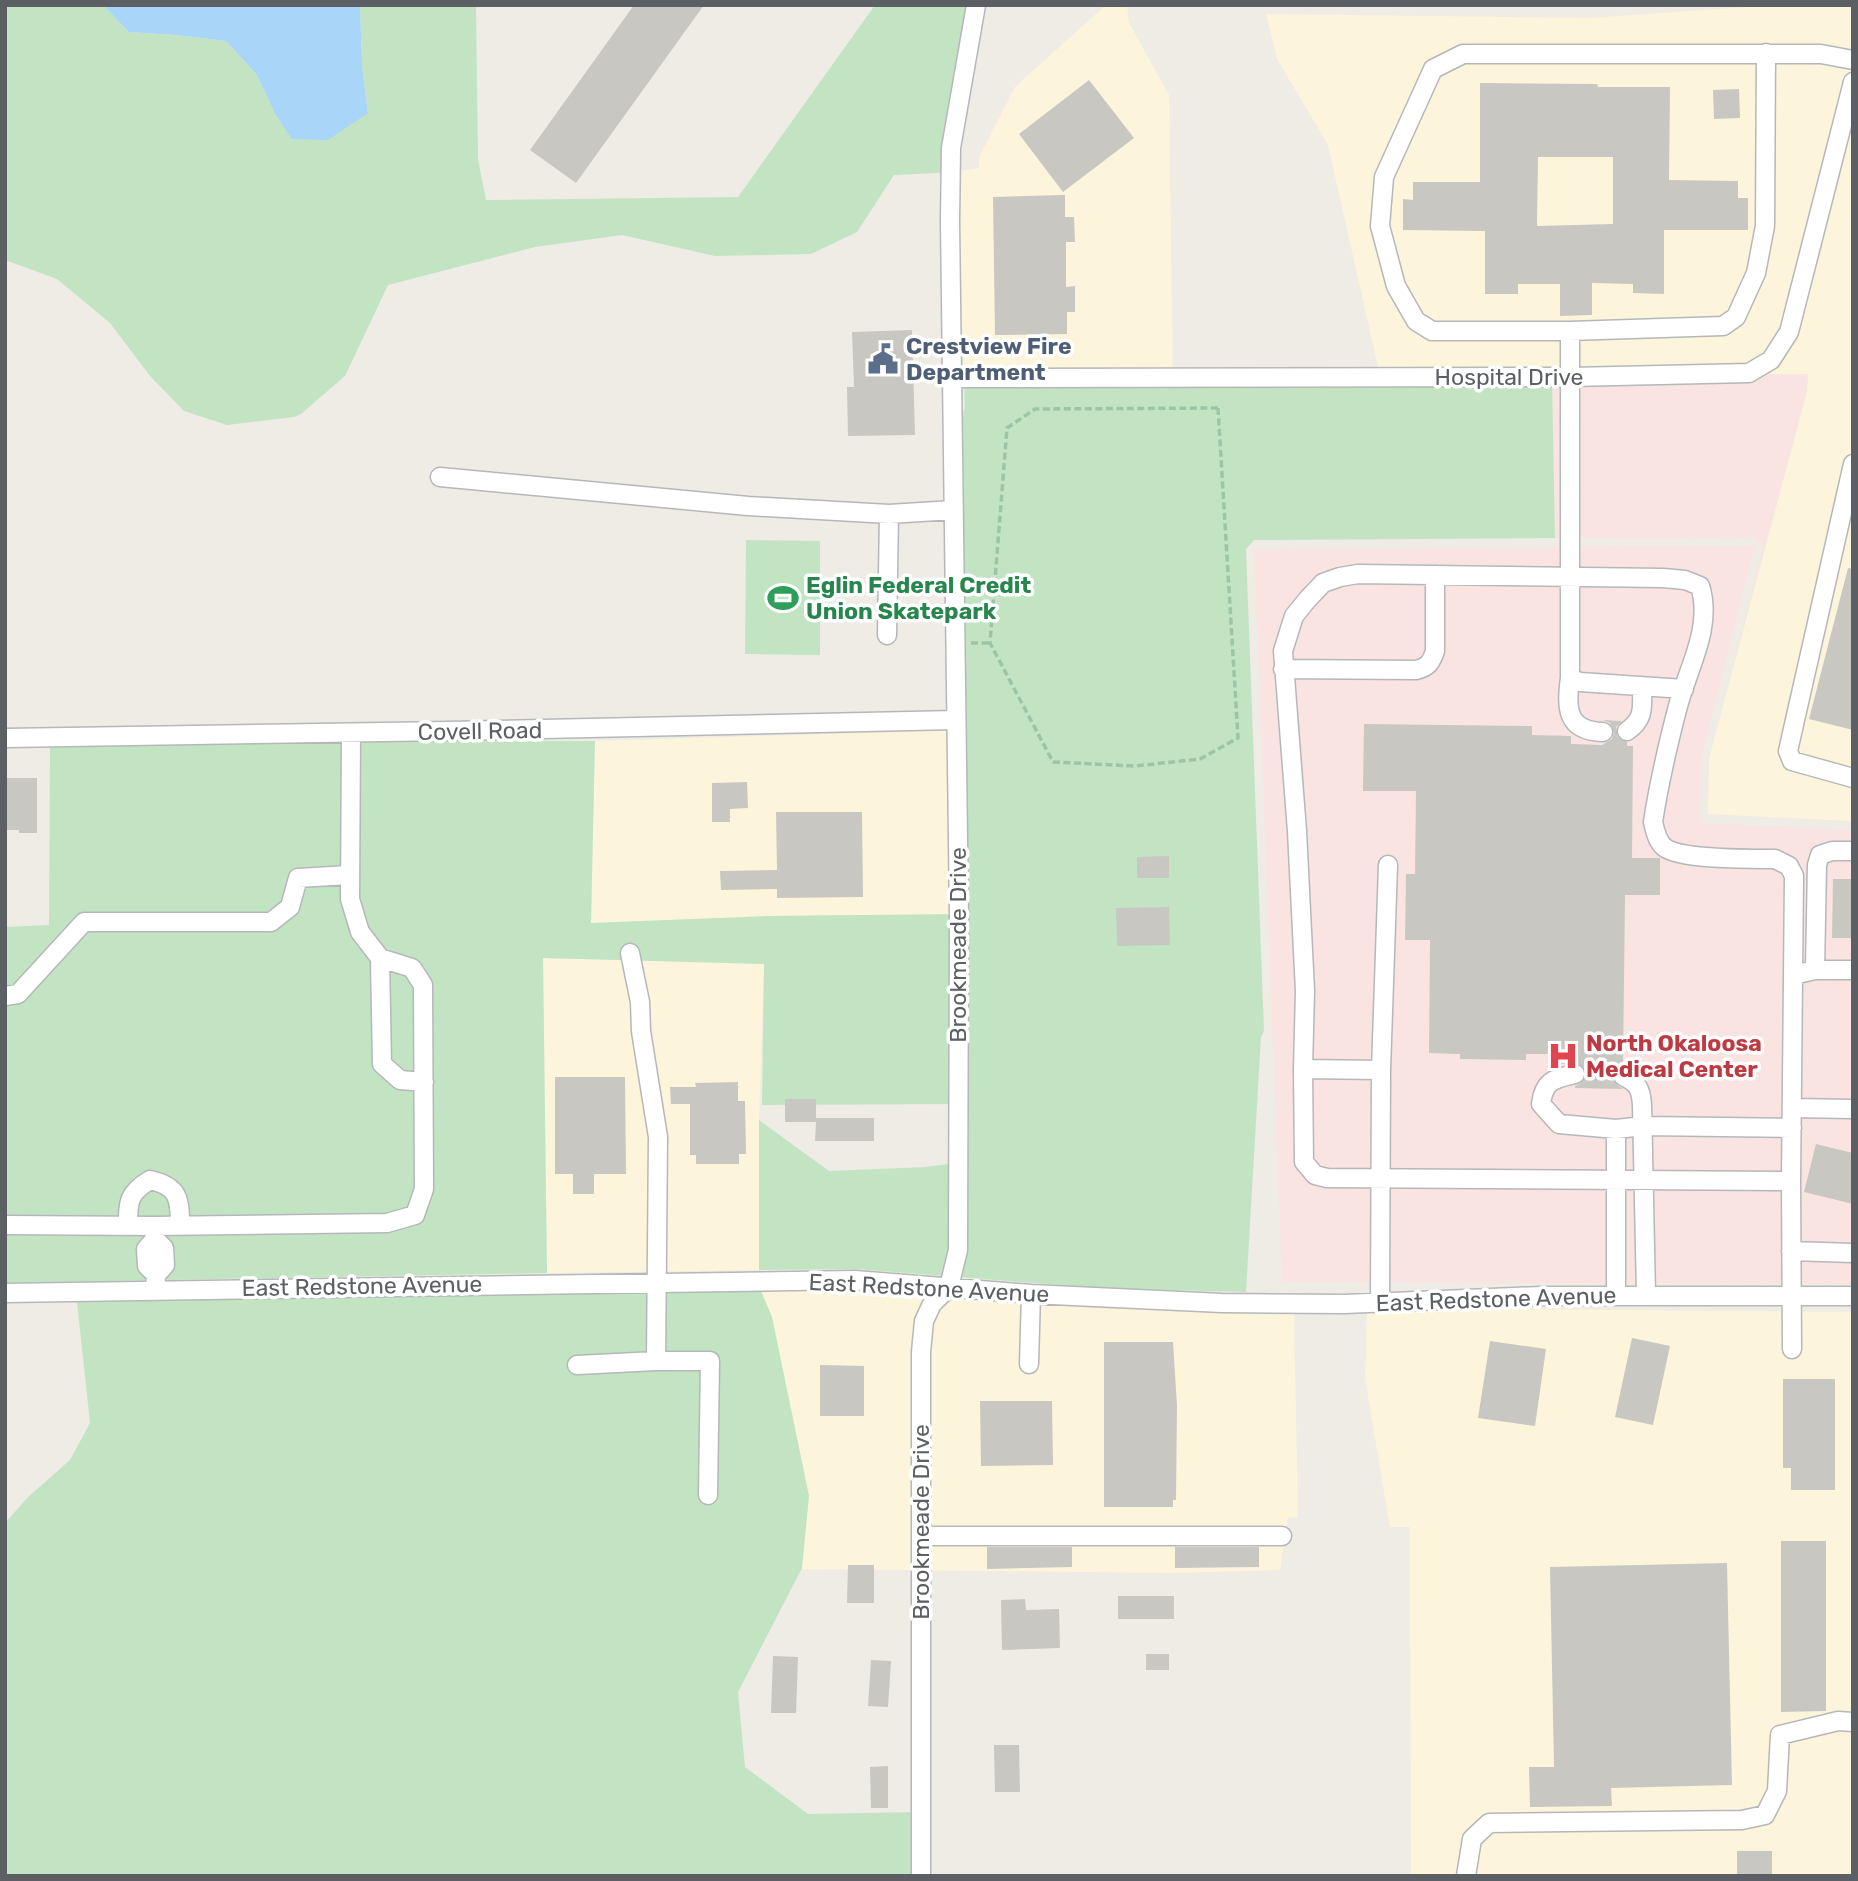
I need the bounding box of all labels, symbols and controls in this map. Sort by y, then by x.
place label: Crestview Fire Department [906,332,1072,386]
public building icon: Crestview Fire Department [866,342,900,376]
street label: Hospital Drive [1435,363,1583,391]
place label: Eglin Federal Credit Union Skatepark [806,571,1031,625]
sports icon: Eglin Federal Credit Union Skatepark [766,581,800,615]
street label: Covell Road [417,716,543,746]
street label: Brookmeade Drive [944,847,972,1043]
place label: North Okaloosa Medical Center [1586,1029,1762,1083]
hospital icon: North Okaloosa Medical Center [1546,1039,1580,1073]
street label: East Redstone Avenue [808,1268,1050,1308]
street label: East Redstone Avenue [241,1270,483,1302]
street label: East Redstone Avenue [1375,1281,1617,1317]
street label: Brookmeade Drive [907,1424,935,1620]

